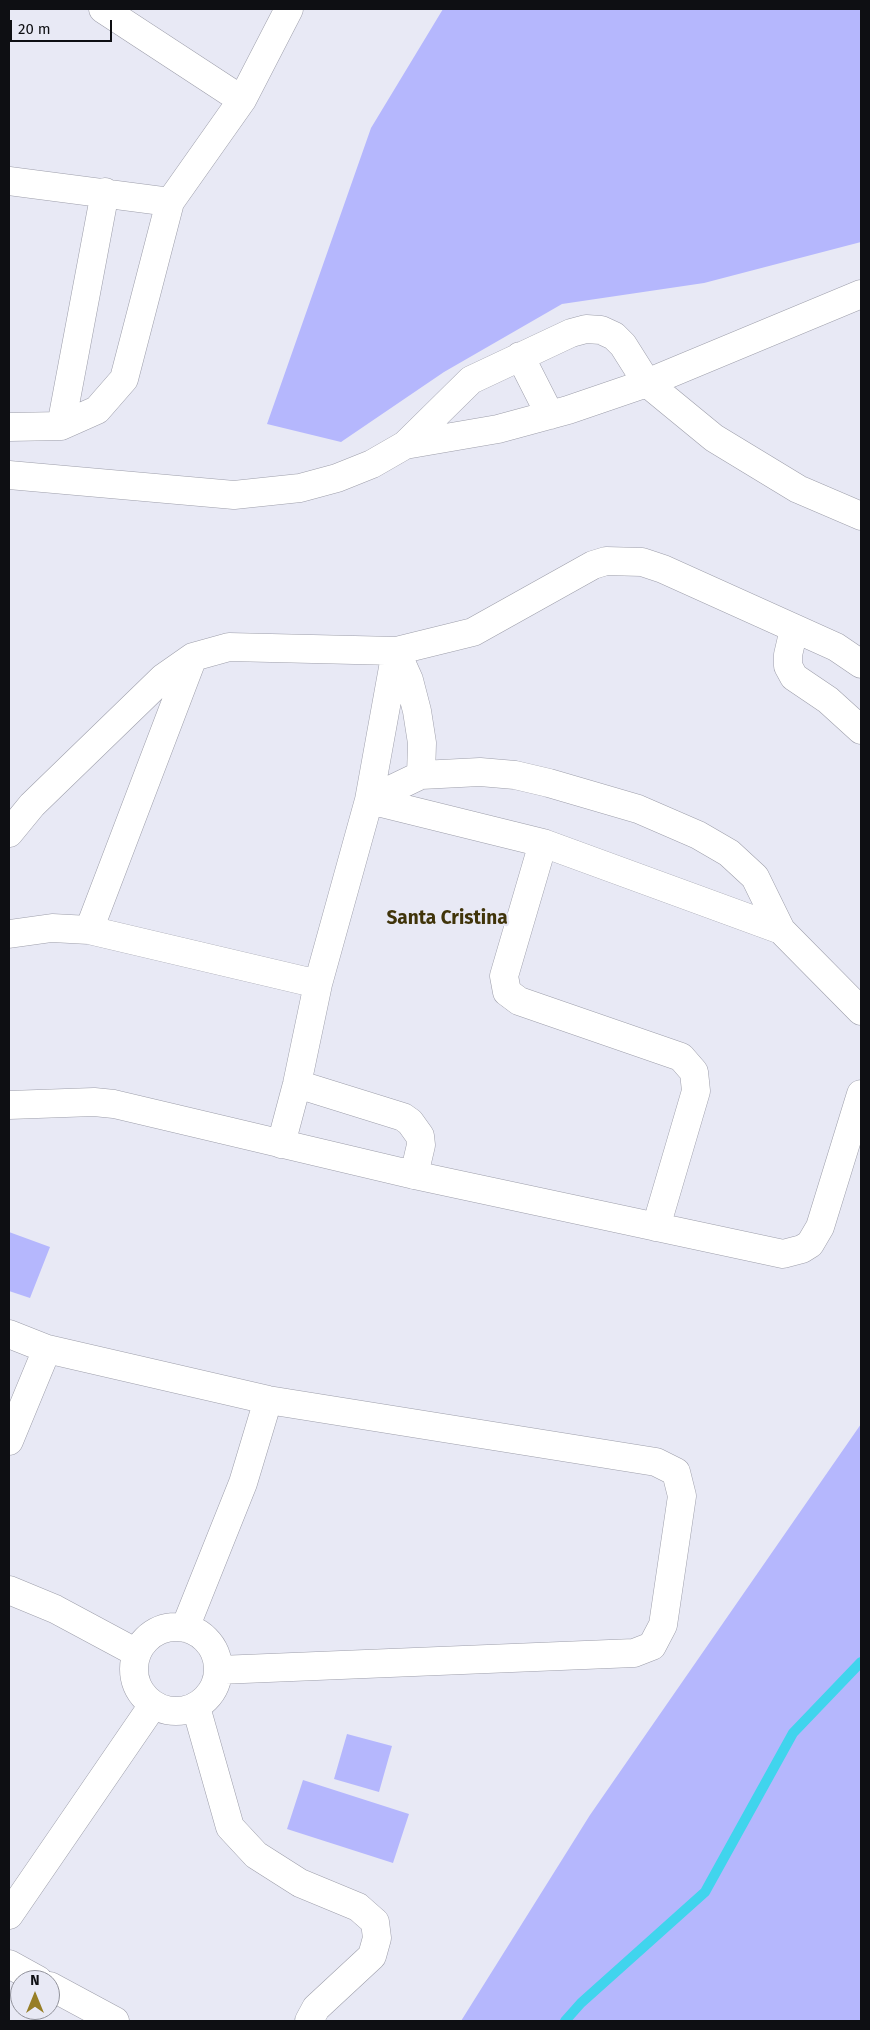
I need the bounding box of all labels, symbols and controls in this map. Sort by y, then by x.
scale bar [12,10,115,42]
text: 20 m [18,20,51,38]
district label: Santa Cristina [386,908,508,930]
north arrow [10,1970,60,2020]
text: N [30,1972,40,1989]

